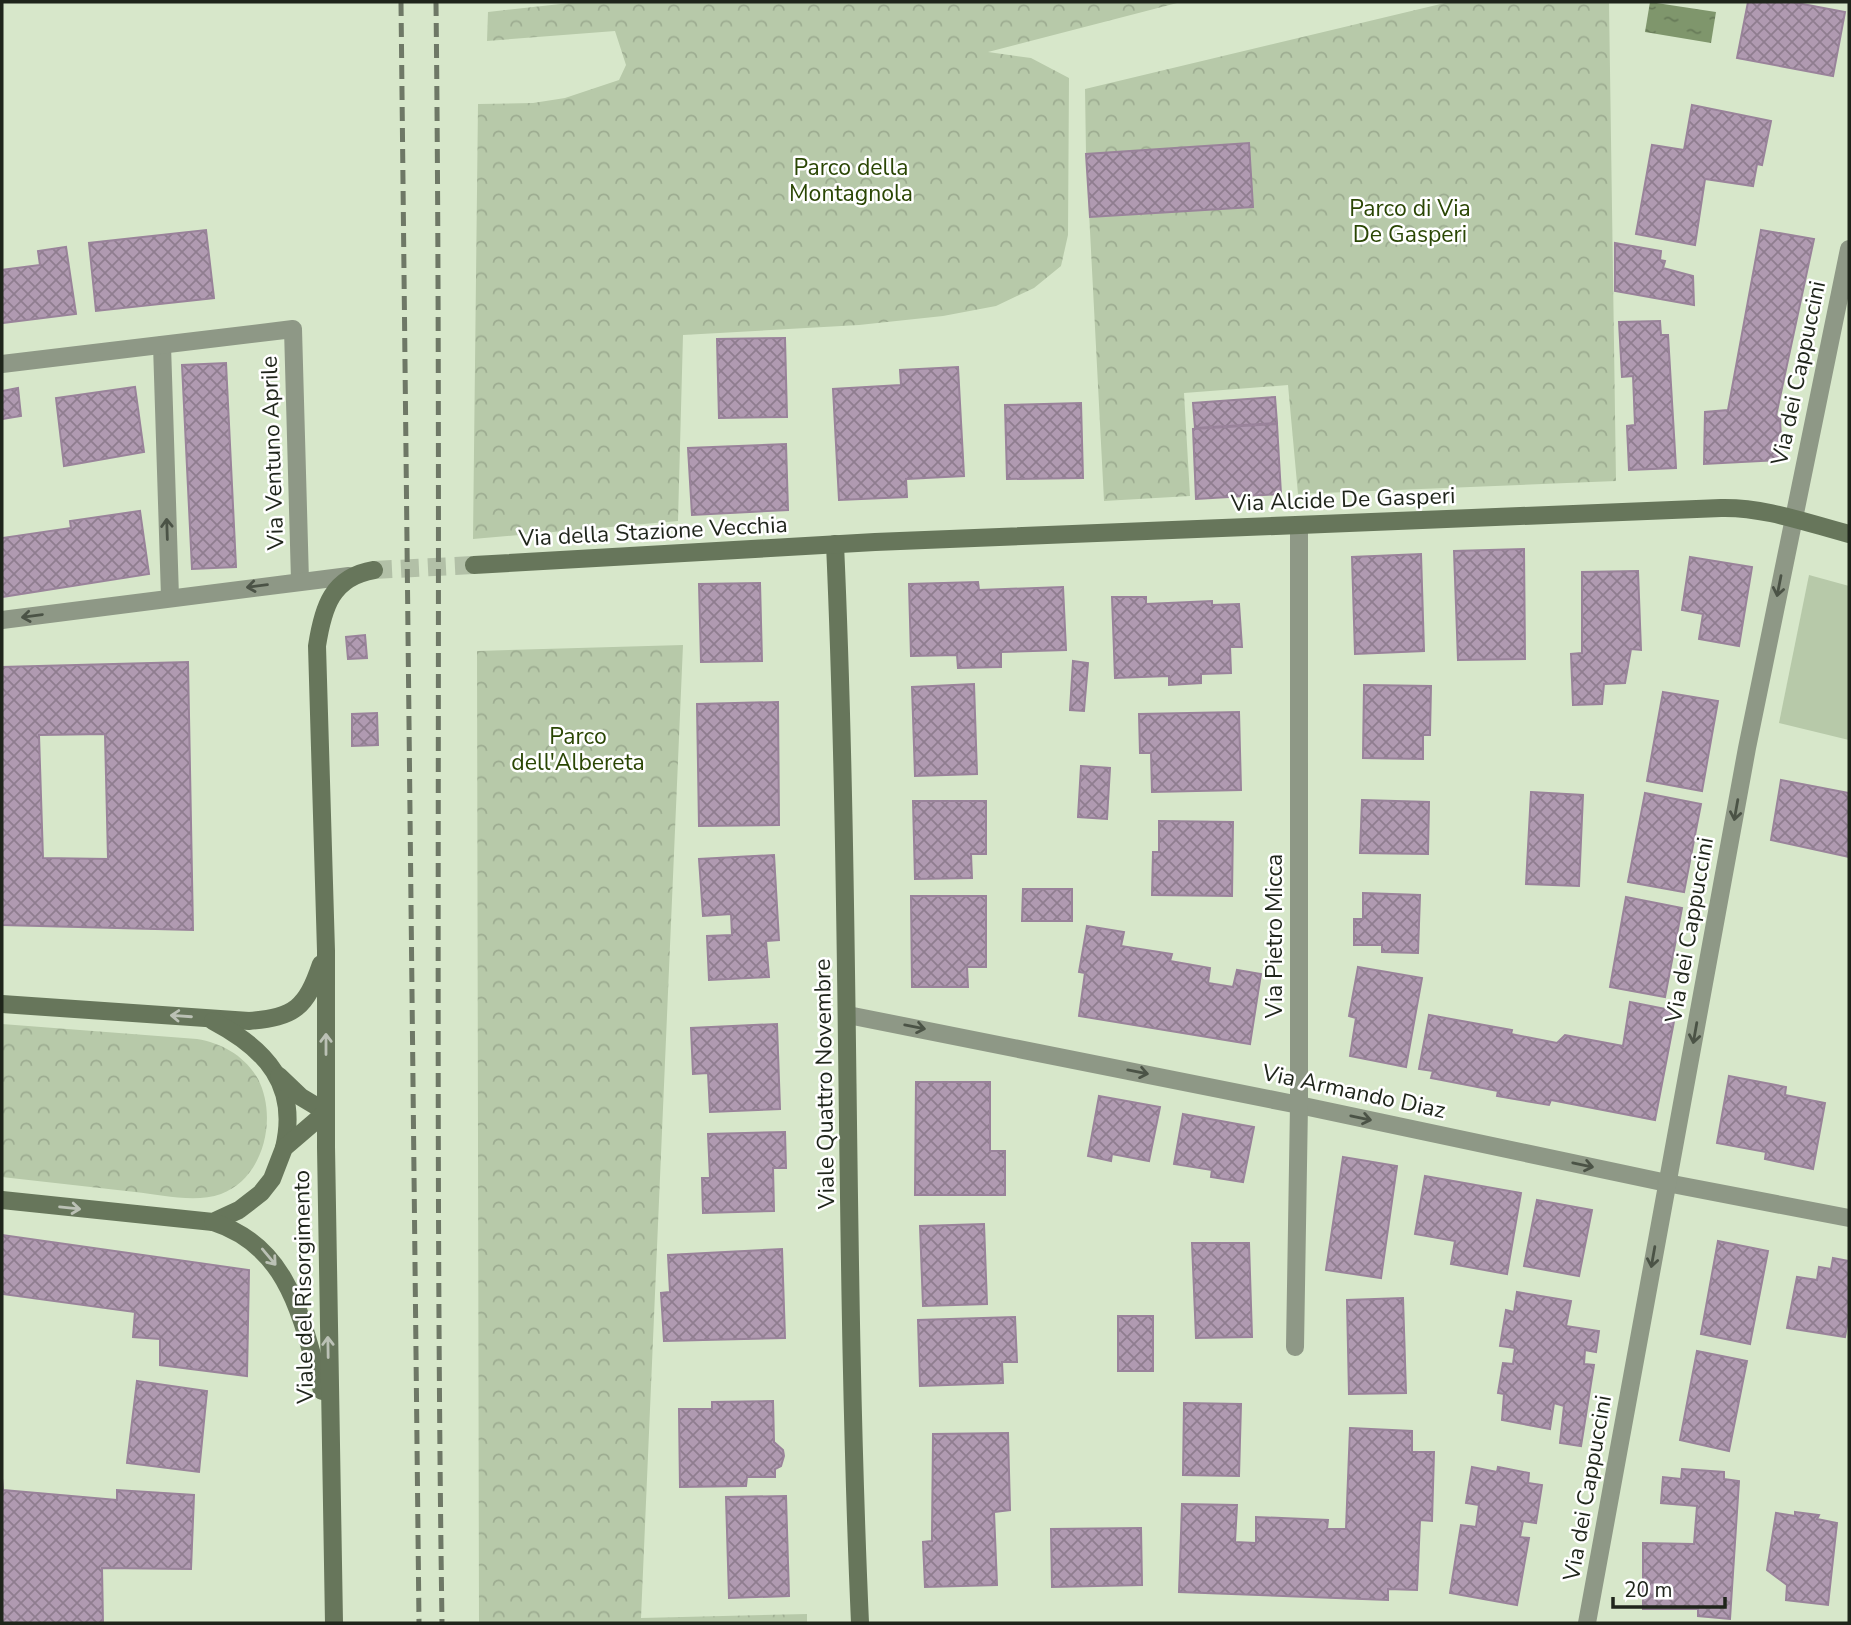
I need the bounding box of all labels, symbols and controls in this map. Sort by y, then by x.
park label: Parco della Montagnola [789,152,913,209]
park label: Parco di Via De Gasperi [1349,193,1471,250]
street label: Via dei Cappuccini [1764,278,1833,469]
street label: Via Ventuno Aprile [254,355,291,552]
street label: Via Alcide De Gasperi [1229,480,1456,519]
street label: Via della Stazione Vecchia [517,509,788,554]
one-way arrow [161,518,174,541]
one-way arrow [1772,574,1786,597]
one-way arrow [246,580,269,593]
one-way arrow [21,610,44,623]
park label: Parco dell'Albereta [511,721,645,778]
one-way arrow [1729,798,1742,821]
street label: Via dei Cappuccini [1658,835,1721,1026]
street label: Via Pietro Micca [1259,854,1290,1019]
street label: Viale Quattro Novembre [807,958,842,1211]
one-way arrow [169,1010,192,1023]
one-way arrow [903,1021,926,1034]
one-way arrow [1688,1021,1701,1044]
one-way arrow [319,1032,333,1055]
street label: Via Armando Diaz [1258,1057,1448,1126]
one-way arrow [1126,1066,1149,1079]
one-way arrow [1349,1111,1372,1125]
one-way arrow [1571,1158,1594,1172]
street label: Viale del Risorgimento [286,1170,321,1405]
one-way arrow [58,1202,80,1215]
one-way arrow [1646,1245,1659,1268]
one-way arrow [261,1248,277,1266]
one-way arrow [322,1336,335,1359]
street label: Via dei Cappuccini [1556,1393,1619,1584]
scale bar [1613,1566,1725,1610]
text: 20 m [1624,1576,1673,1604]

